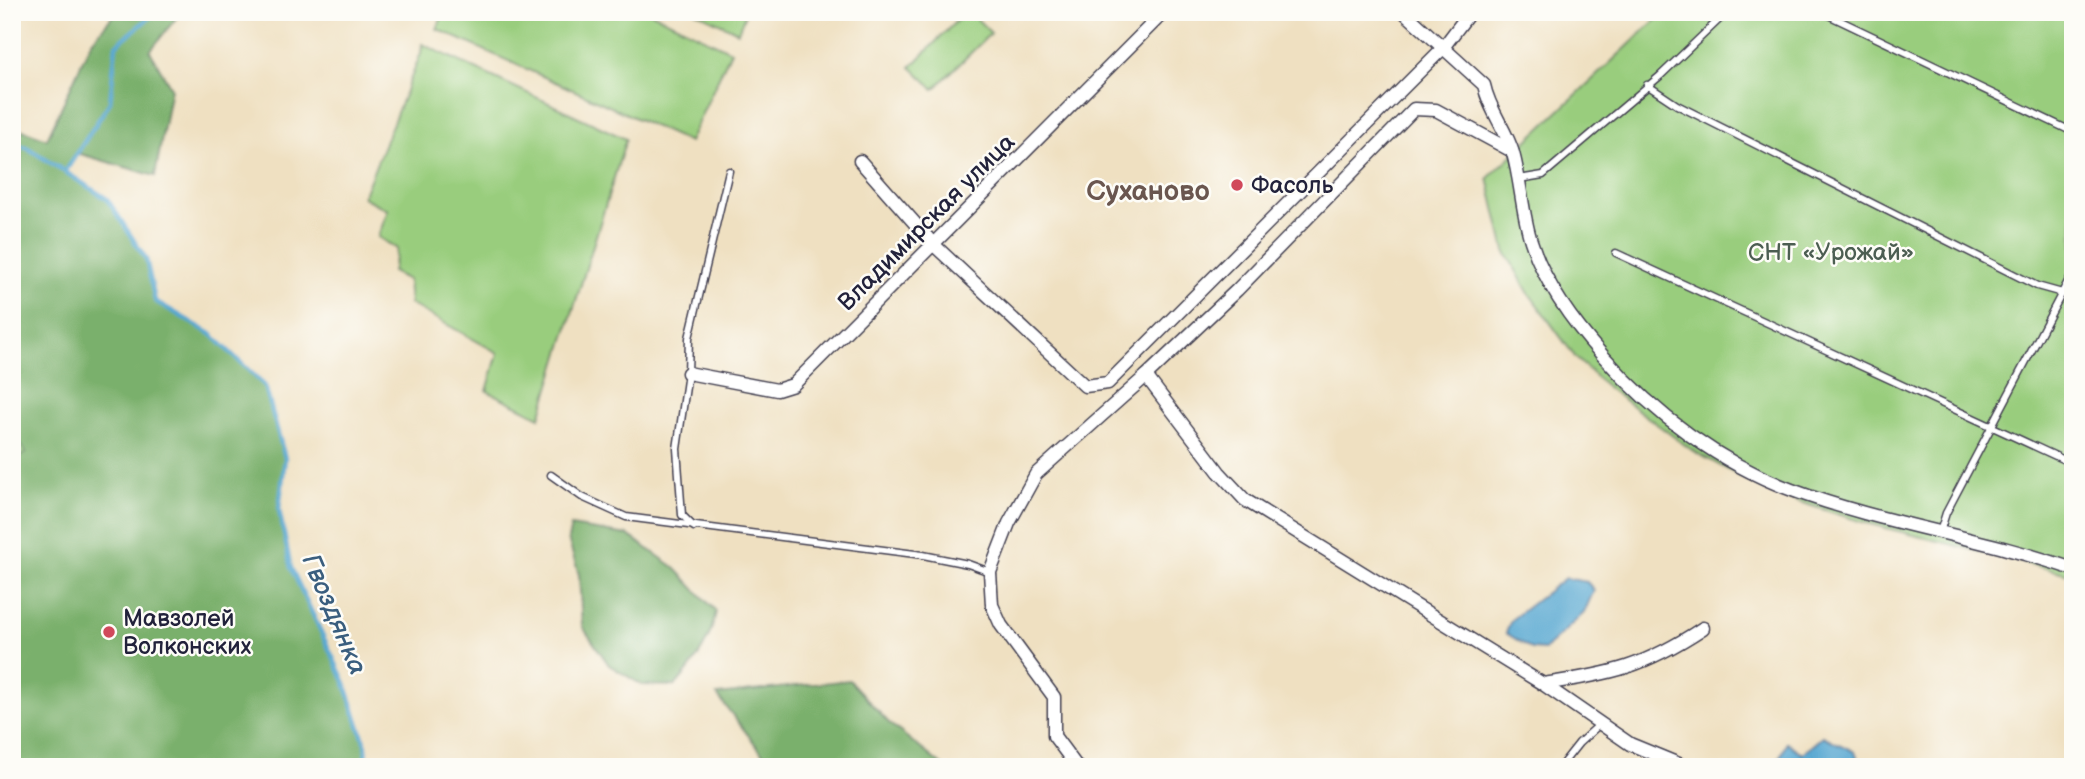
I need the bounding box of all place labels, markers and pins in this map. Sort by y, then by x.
place label: Фасоль [1251,171,1333,200]
marker: Фасоль [1229,177,1245,193]
place label: Мавзолей Волконских [123,604,252,661]
marker: Мавзолей Волконских [101,624,117,640]

